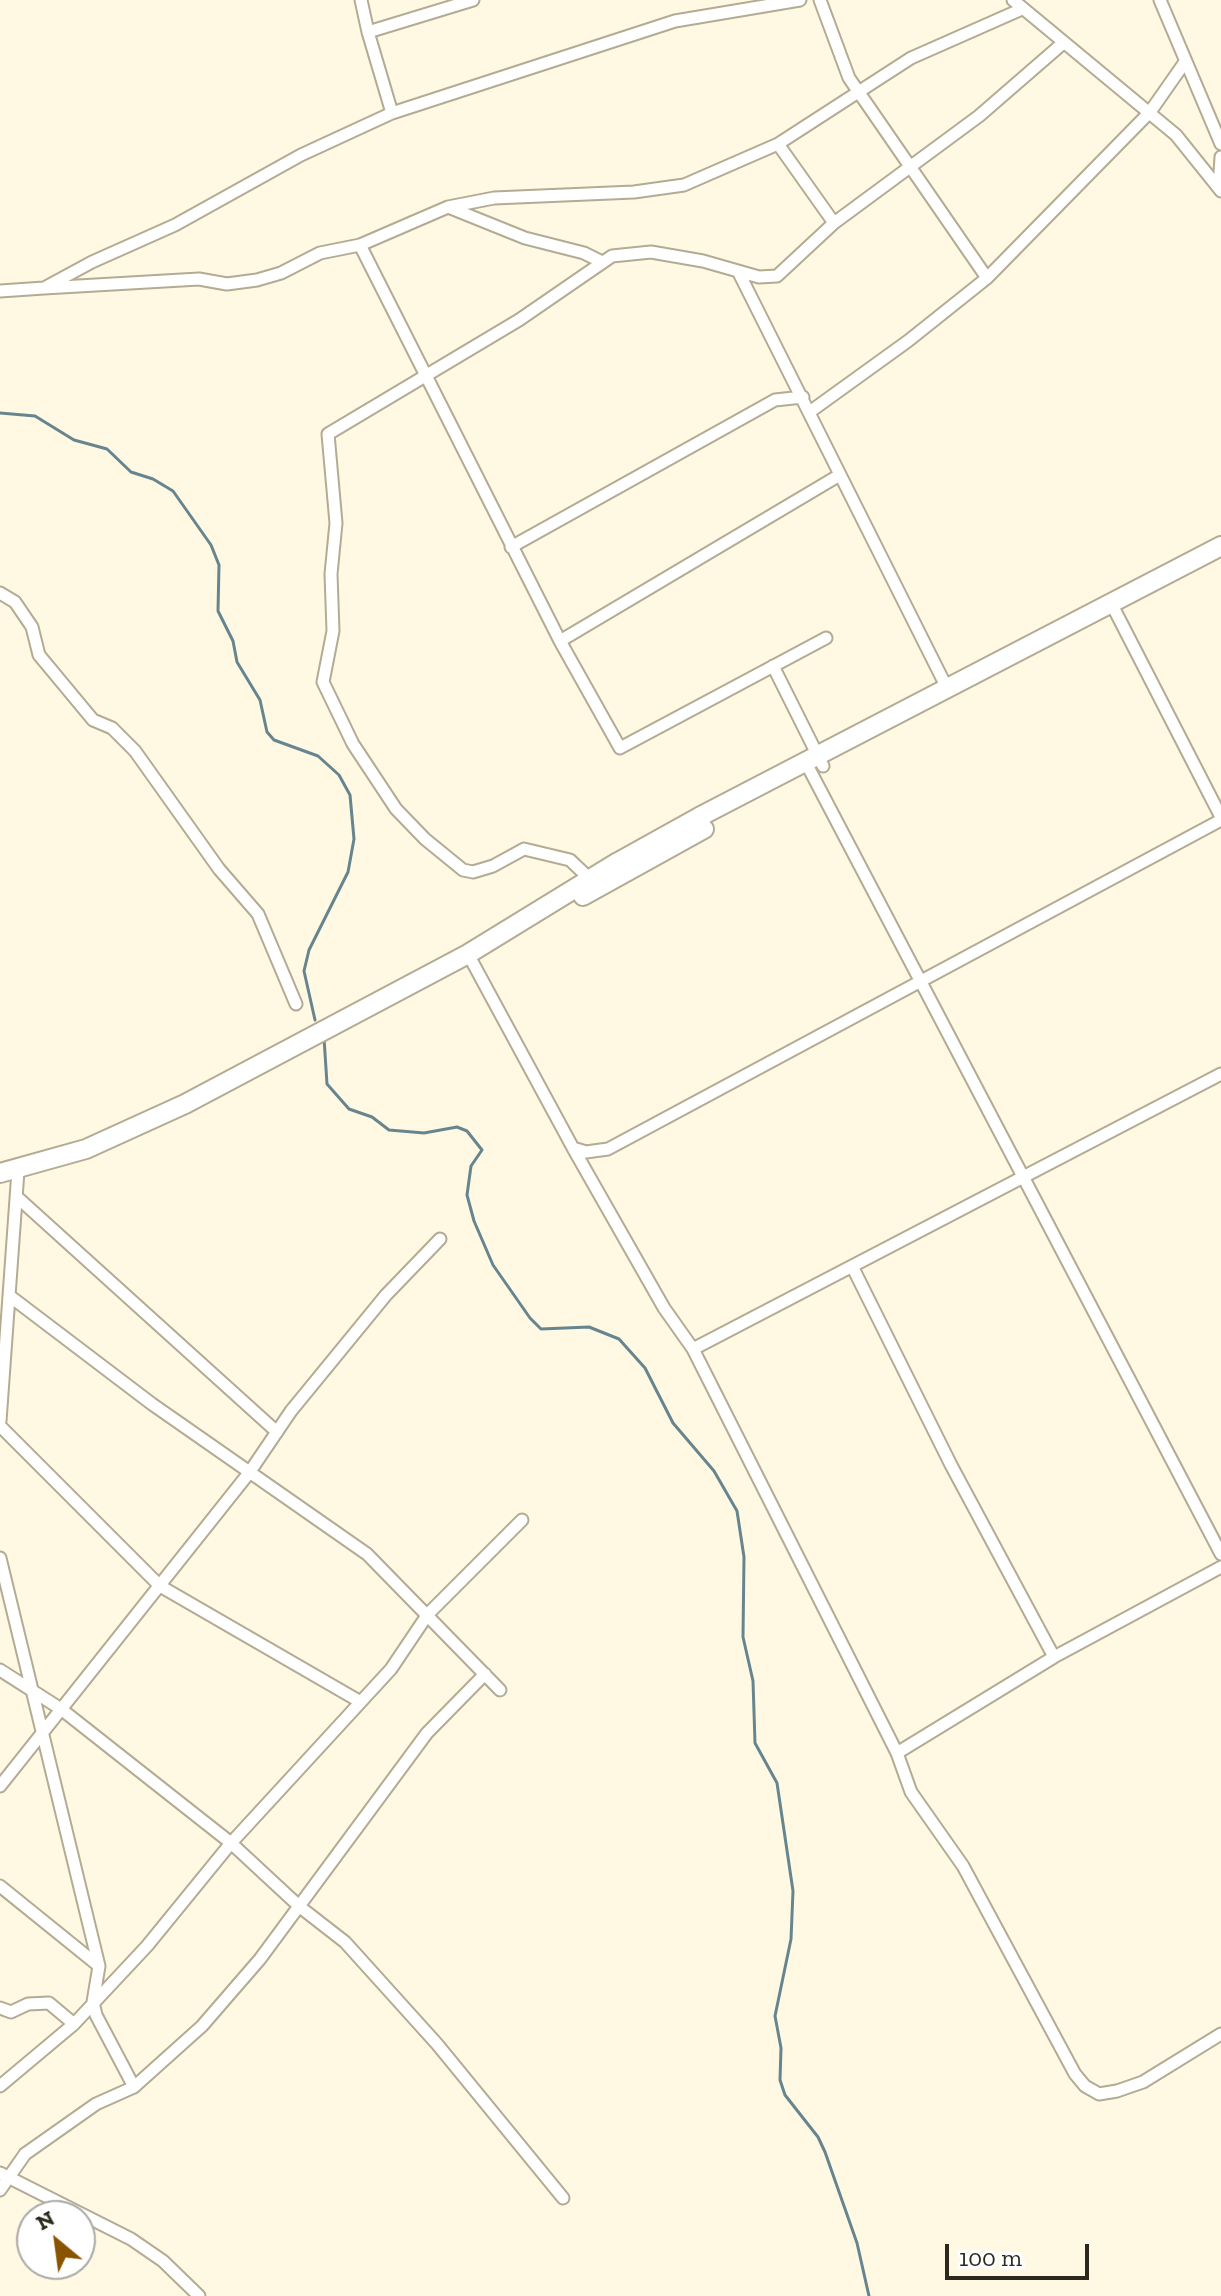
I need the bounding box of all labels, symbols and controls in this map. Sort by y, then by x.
north arrow [16,2200,96,2280]
text: N [31,2204,59,2236]
scale bar [949,2228,1093,2278]
text: 100 m [959,2243,1022,2272]

